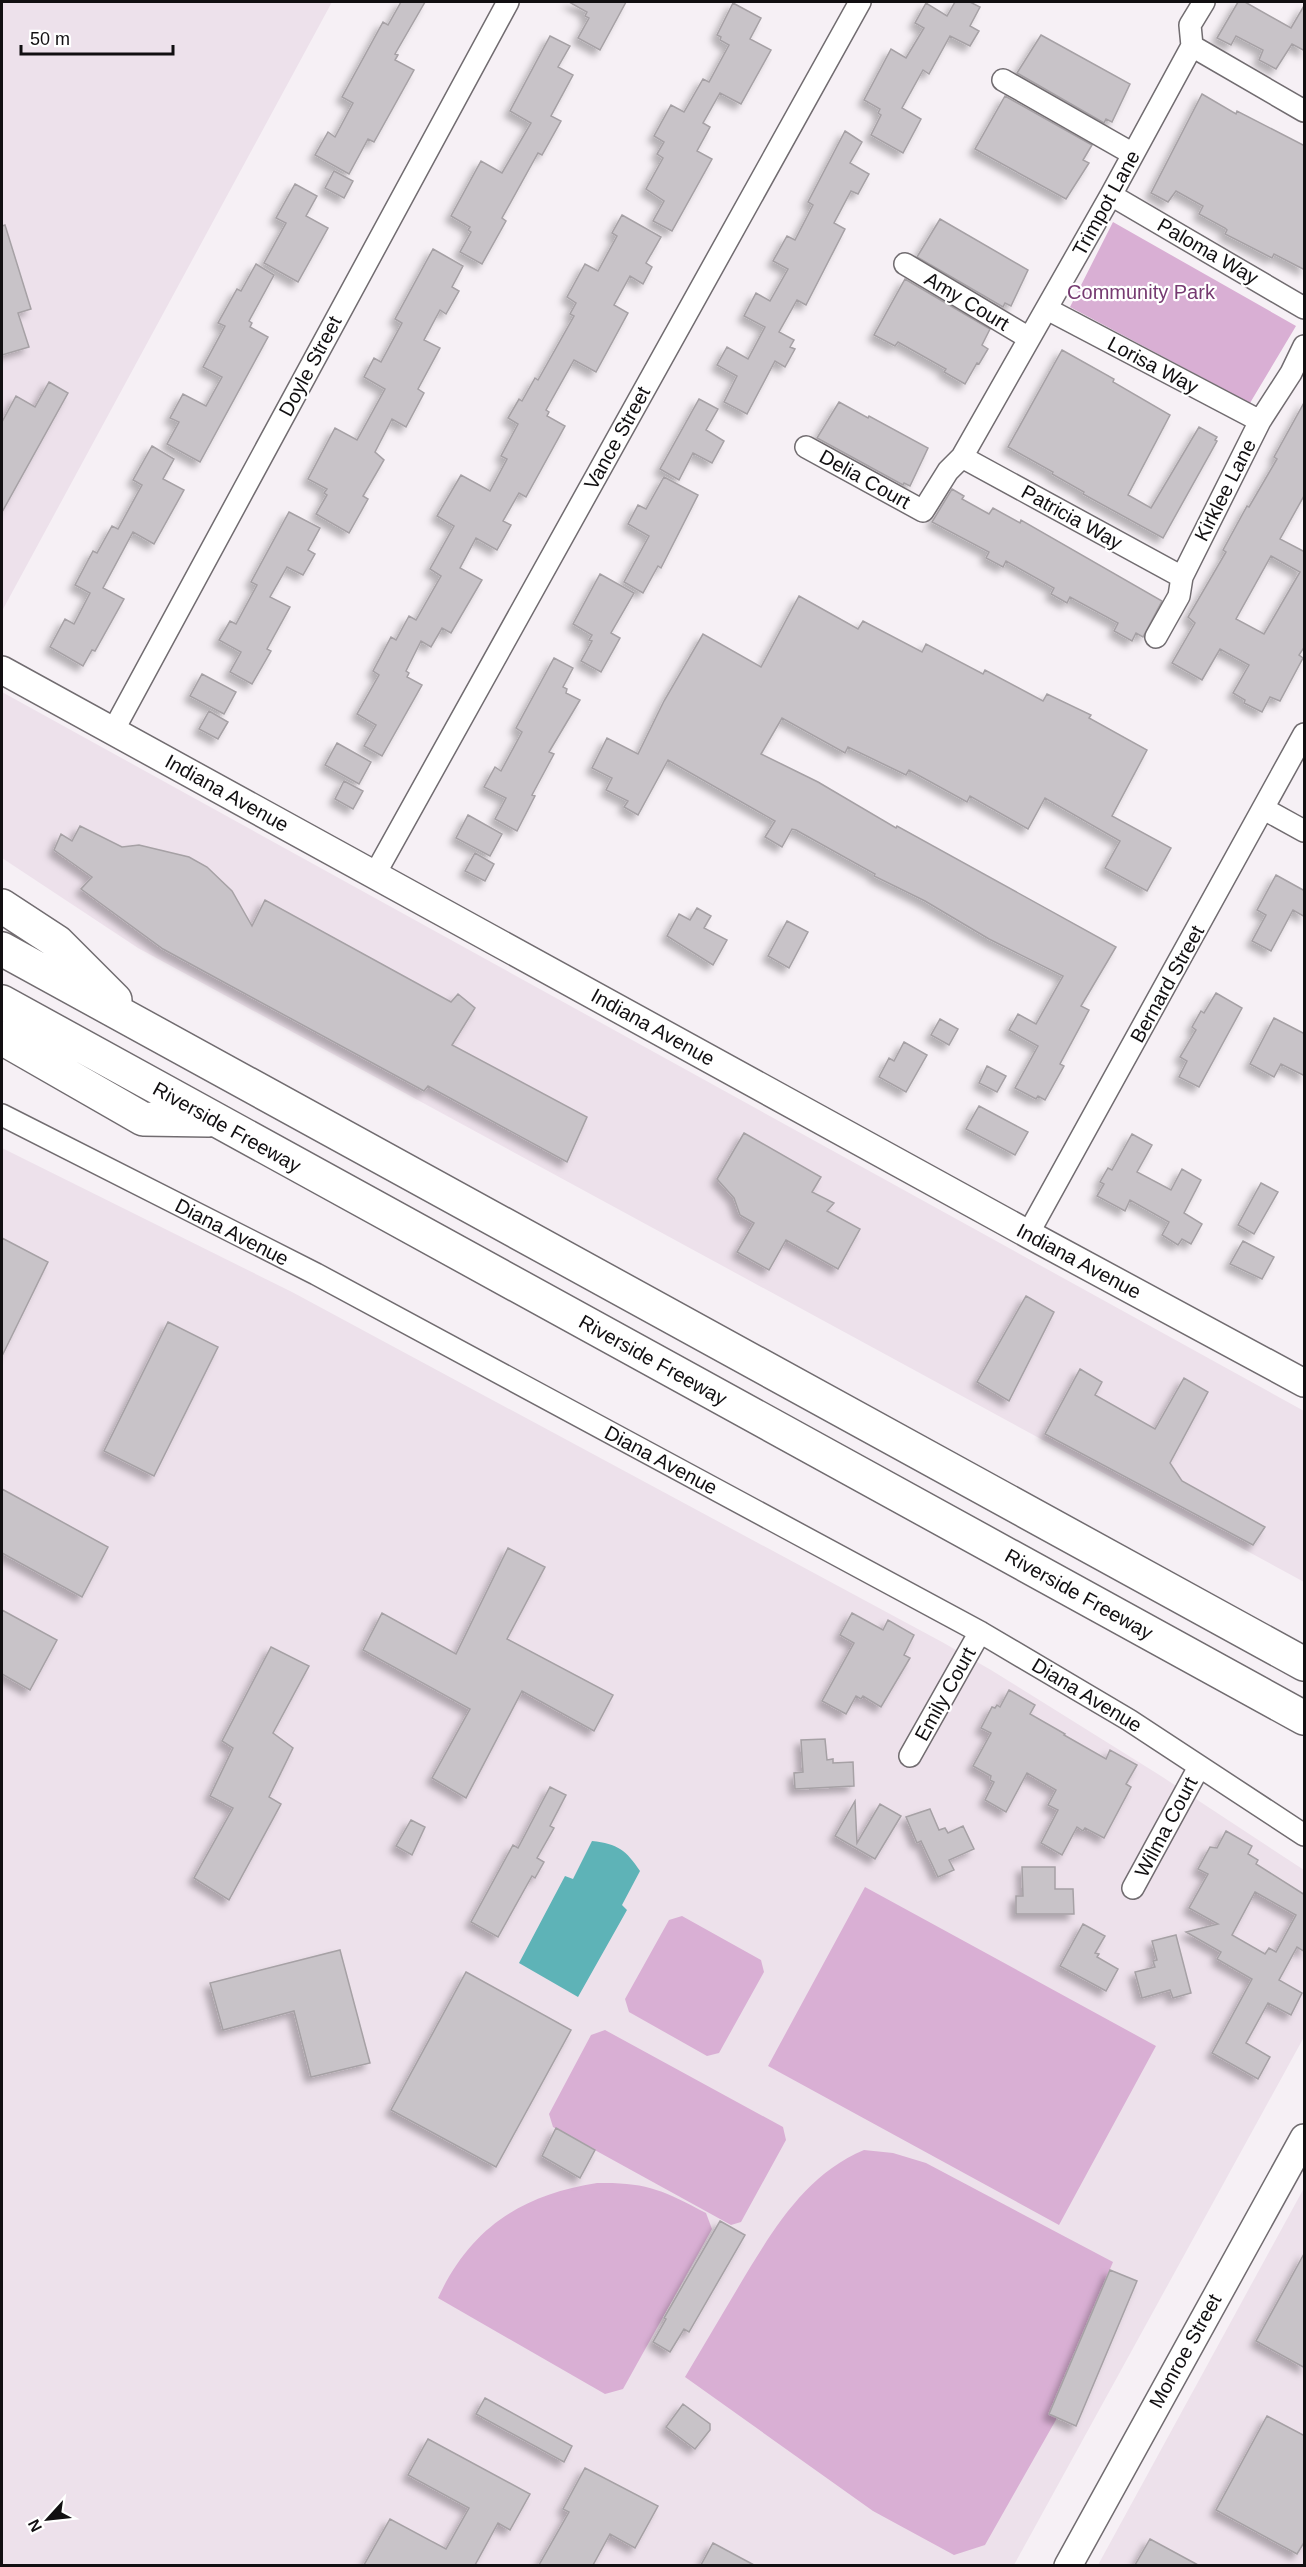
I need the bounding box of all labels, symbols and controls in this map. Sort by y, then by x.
scale bar [21,18,172,56]
text: 50 m [30,29,70,49]
street label: Trimpot Lane [1068,146,1144,260]
street label: Paloma Way [1154,213,1262,289]
street label: Amy Court [921,267,1014,335]
park label: Community Park [1067,281,1216,303]
street label: Doyle Street [274,312,346,420]
street label: Lorisa Way [1104,332,1202,398]
street label: Vance Street [580,382,655,493]
street label: Kirklee Lane [1190,435,1260,545]
street label: Delia Court [816,445,914,513]
street label: Patricia Way [1018,480,1126,554]
street label: Indiana Avenue [162,750,292,836]
street label: Bernard Street [1126,921,1208,1046]
street label: Indiana Avenue [588,984,718,1070]
street label: Riverside Freeway [149,1077,305,1177]
street label: Diana Avenue [172,1194,292,1270]
street label: Indiana Avenue [1013,1219,1145,1303]
street label: Riverside Freeway [575,1310,731,1410]
street label: Diana Avenue [601,1421,721,1499]
street label: Riverside Freeway [1001,1544,1157,1644]
street label: Emily Court [910,1643,980,1745]
street label: Diana Avenue [1028,1654,1146,1736]
street label: Wilma Court [1130,1773,1202,1881]
street label: Monroe Street [1145,2290,1226,2412]
north arrow [18,2489,78,2549]
text: N [25,2517,45,2535]

